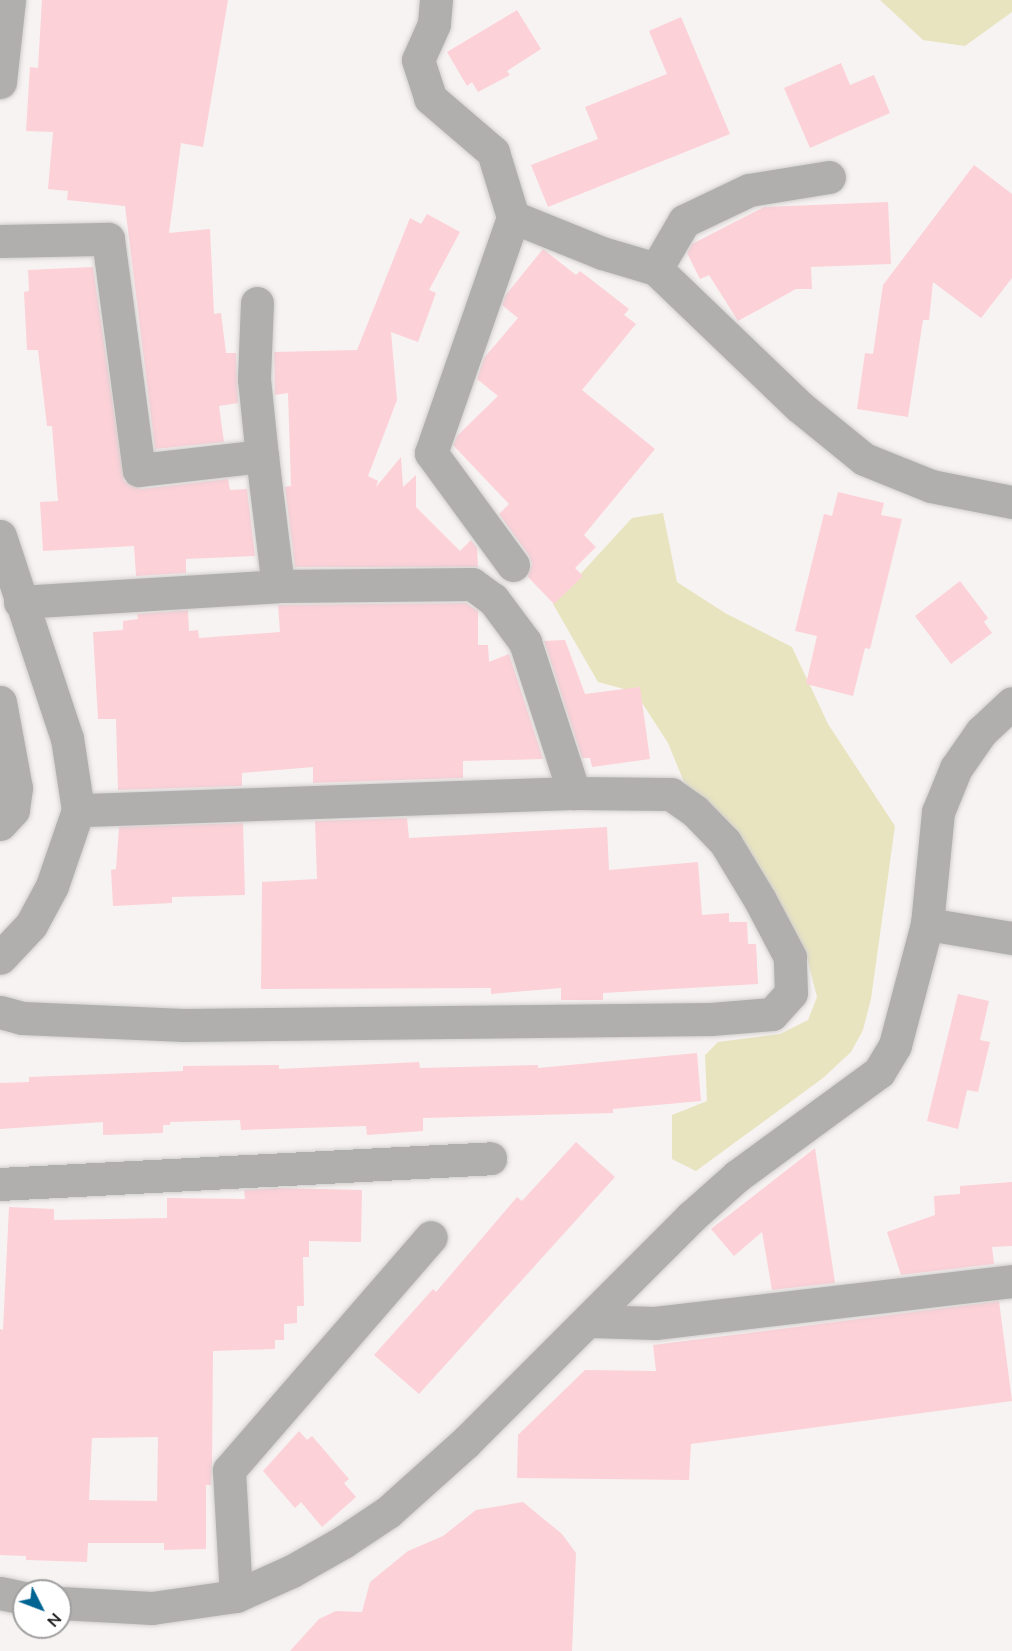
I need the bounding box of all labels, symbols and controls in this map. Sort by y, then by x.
north arrow [12,1579,72,1639]
text: N [42,1608,66,1632]

